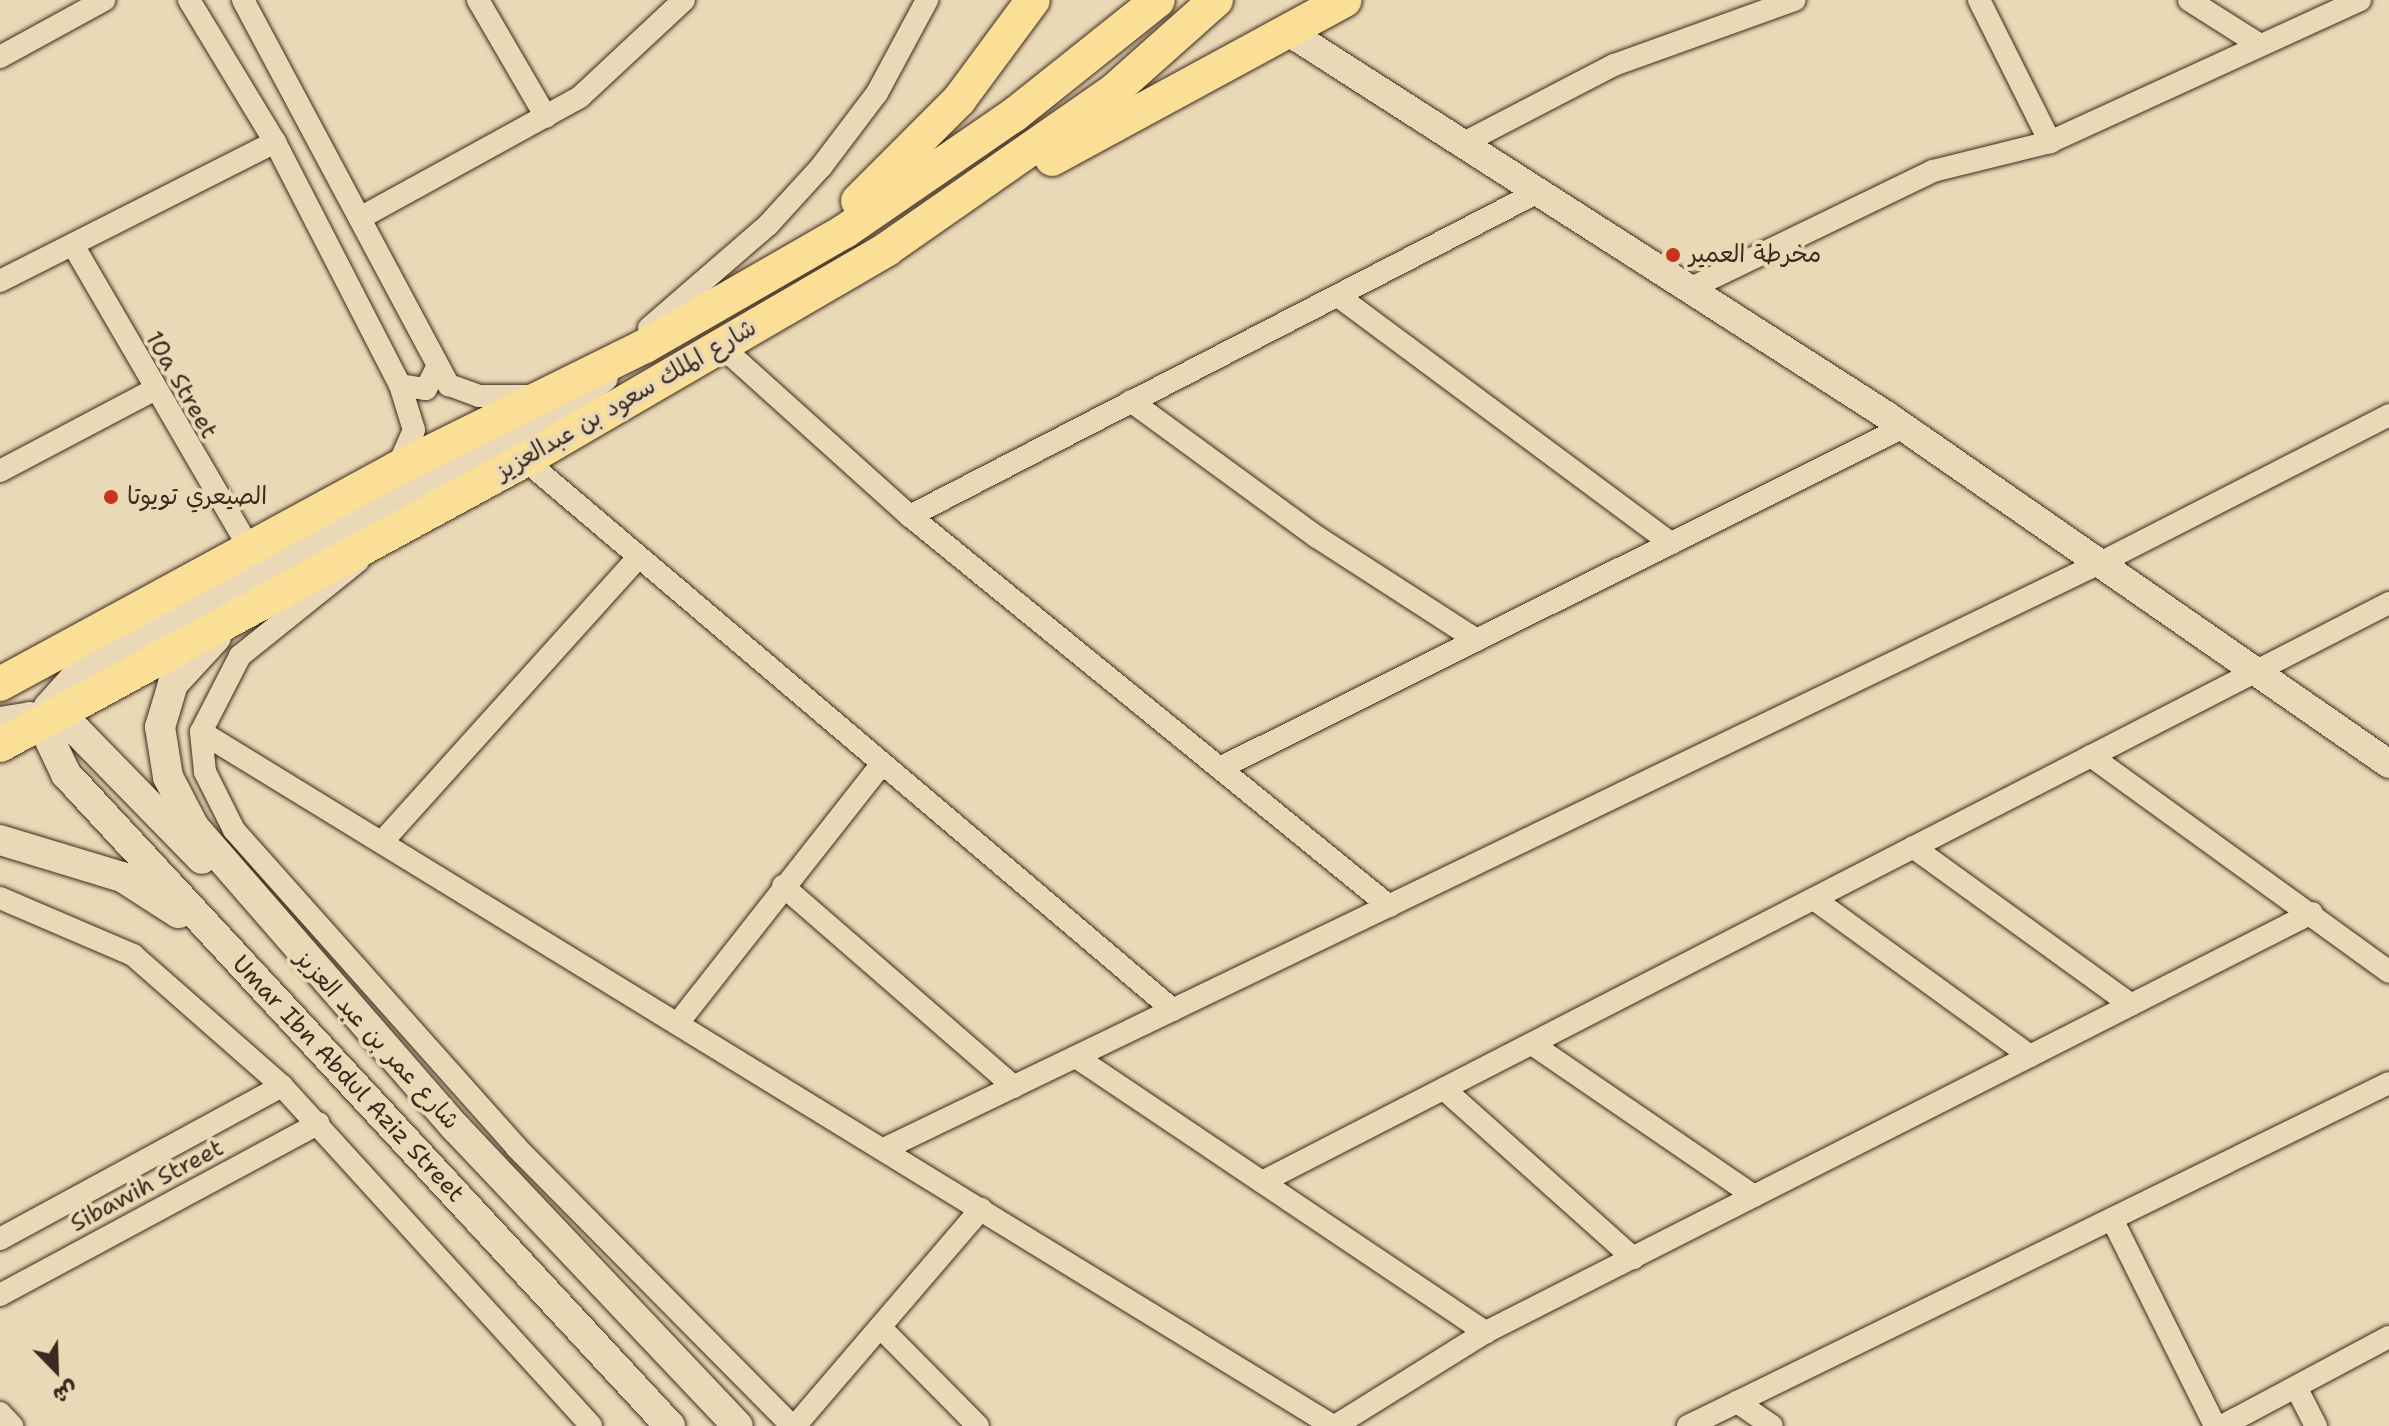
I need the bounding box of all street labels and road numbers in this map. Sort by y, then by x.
street label: شارع الملك سعود بن عبدالعزيز [491,313,761,487]
street label: 10a Street [139,326,223,444]
street label: شارع عمر بن عبد العزيز [289,944,465,1136]
street label: Umar Ibn Abdul Aziz Street [226,950,470,1208]
street label: Sibawih Street [66,1134,228,1238]

